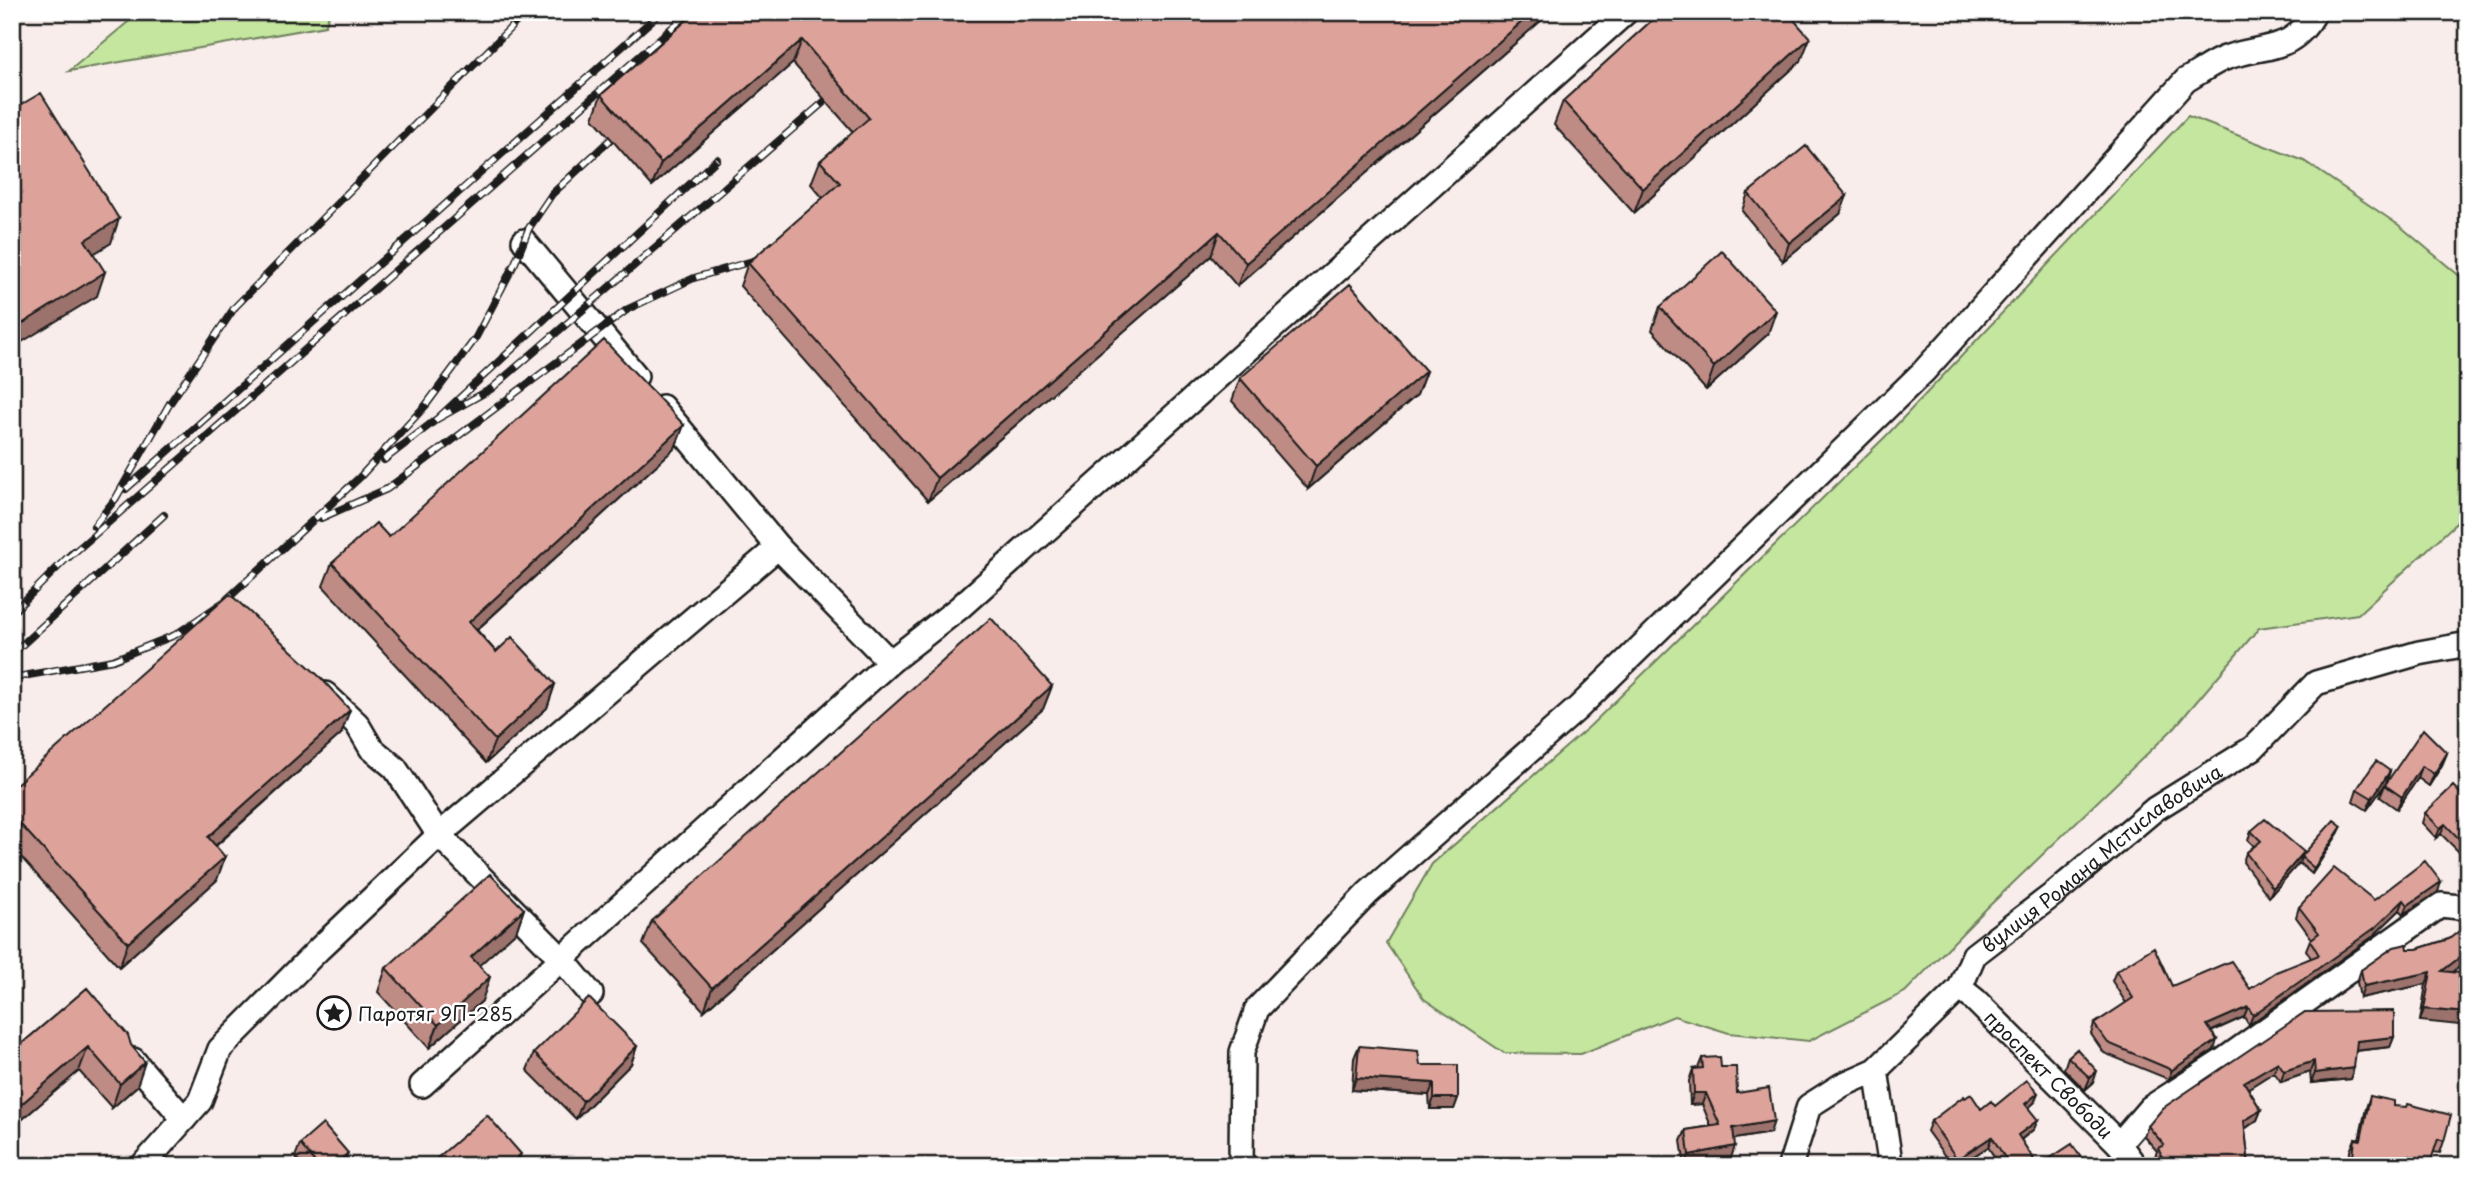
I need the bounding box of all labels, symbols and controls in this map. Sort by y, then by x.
street label: вулиця Романа Мстиславовича [1975,757,2227,959]
place icon: Паротяг 9П-285 [315,994,353,1032]
place label: Паротяг 9П-285 [358,999,513,1027]
street label: проспект Свободи [1978,1003,2120,1145]

